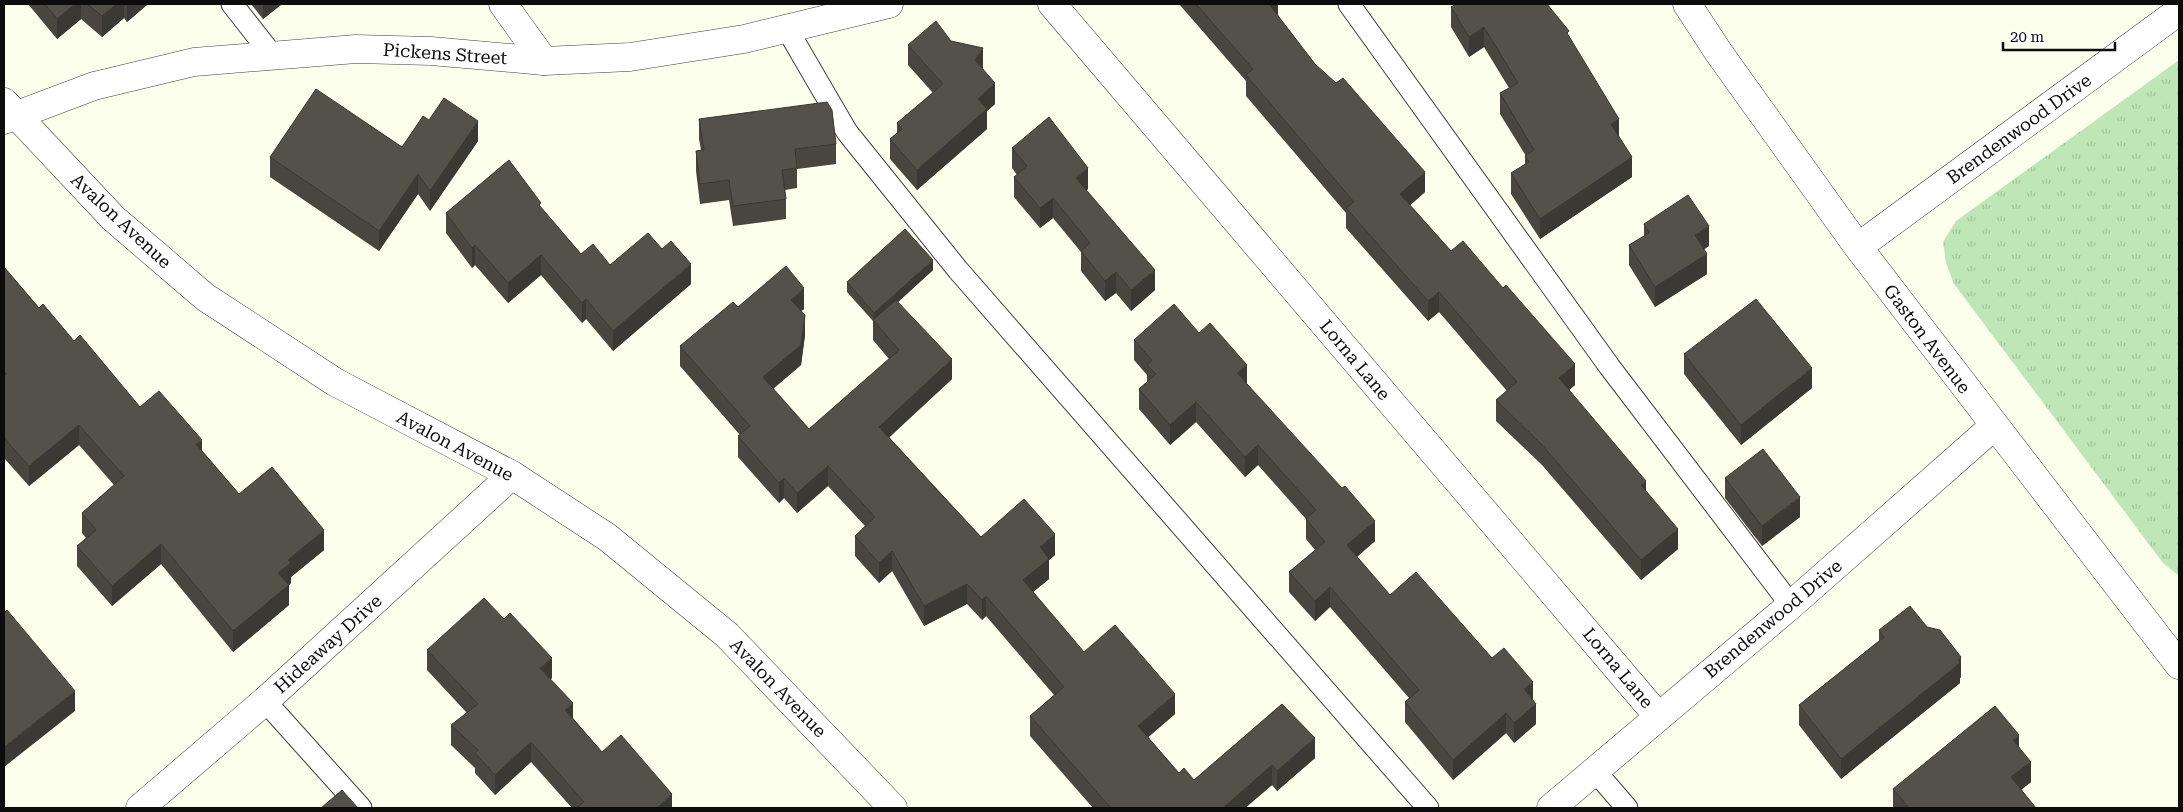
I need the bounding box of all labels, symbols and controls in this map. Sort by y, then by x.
scale bar [2003,20,2116,52]
text: 20 m [2010,28,2045,46]
street label: Pickens Street [382,39,508,68]
street label: Brendenwood Drive [1942,69,2095,188]
street label: Avalon Avenue [67,169,176,272]
street label: Gaston Avenue [1880,280,1975,397]
street label: Lorna Lane [1316,315,1395,404]
street label: Avalon Avenue [393,406,517,485]
street label: Brendenwood Drive [1700,555,1846,682]
street label: Hideaway Drive [270,590,386,697]
street label: Lorna Lane [1579,623,1658,712]
street label: Avalon Avenue [726,634,831,741]

